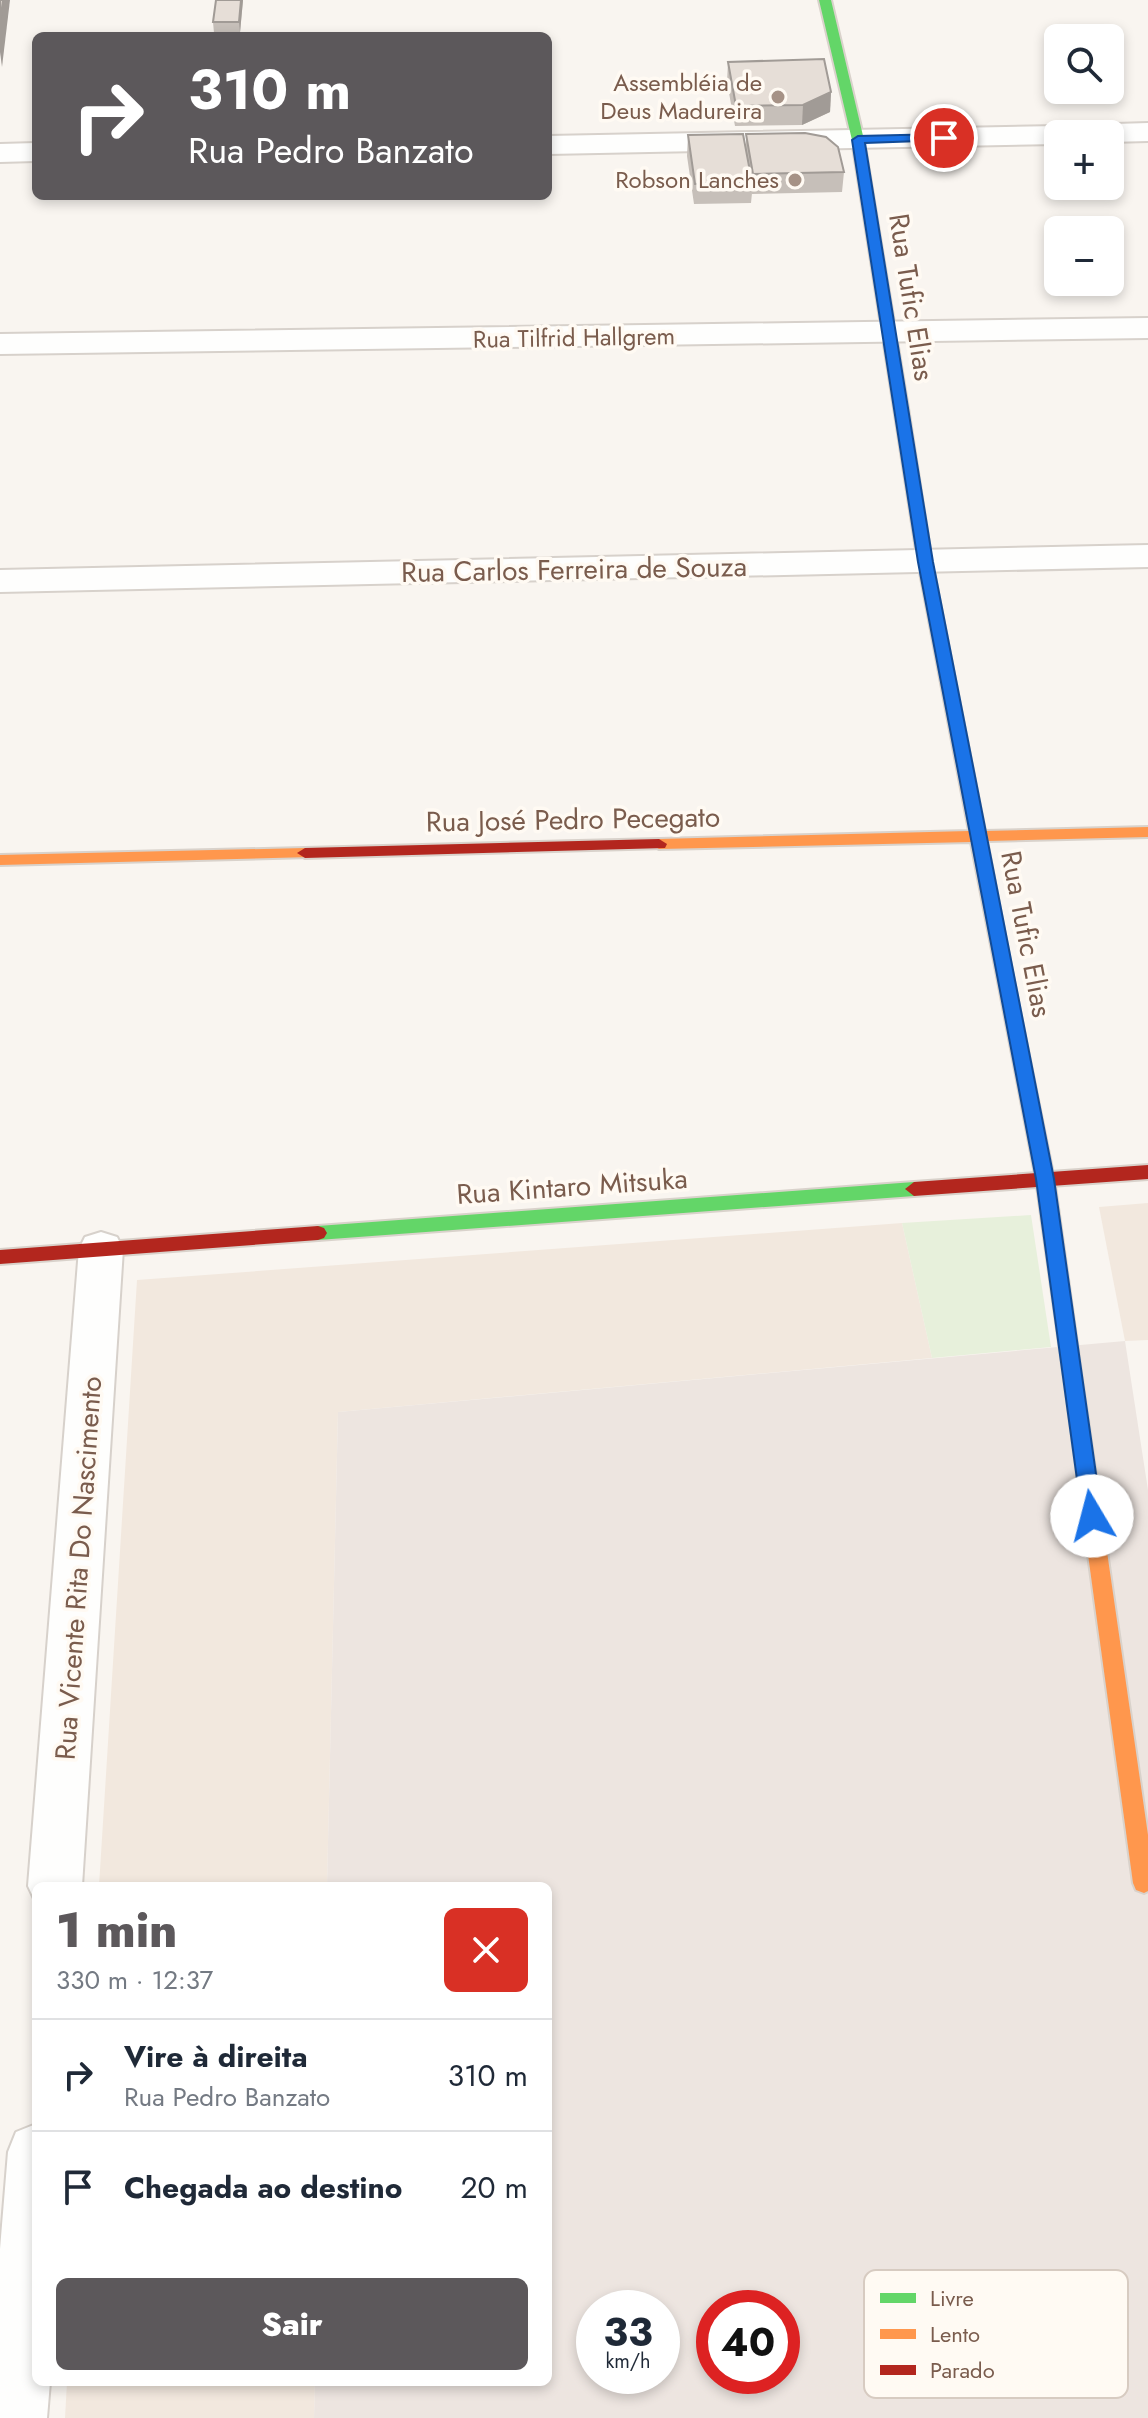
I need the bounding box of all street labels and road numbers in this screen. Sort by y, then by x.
street label: Rua Tufic Elias [878,211,945,384]
street label: Rua Tilfrid Hallgrem [473,318,675,357]
street label: Rua Carlos Ferreira de Souza [401,546,747,593]
street label: Rua José Pedro Pecegato [426,796,720,843]
street label: Rua Tufic Elias [990,847,1063,1021]
street label: Rua Kintaro Mitsuka [455,1158,689,1215]
street label: Rua Vicente Rita Do Nascimento [45,1375,112,1761]

